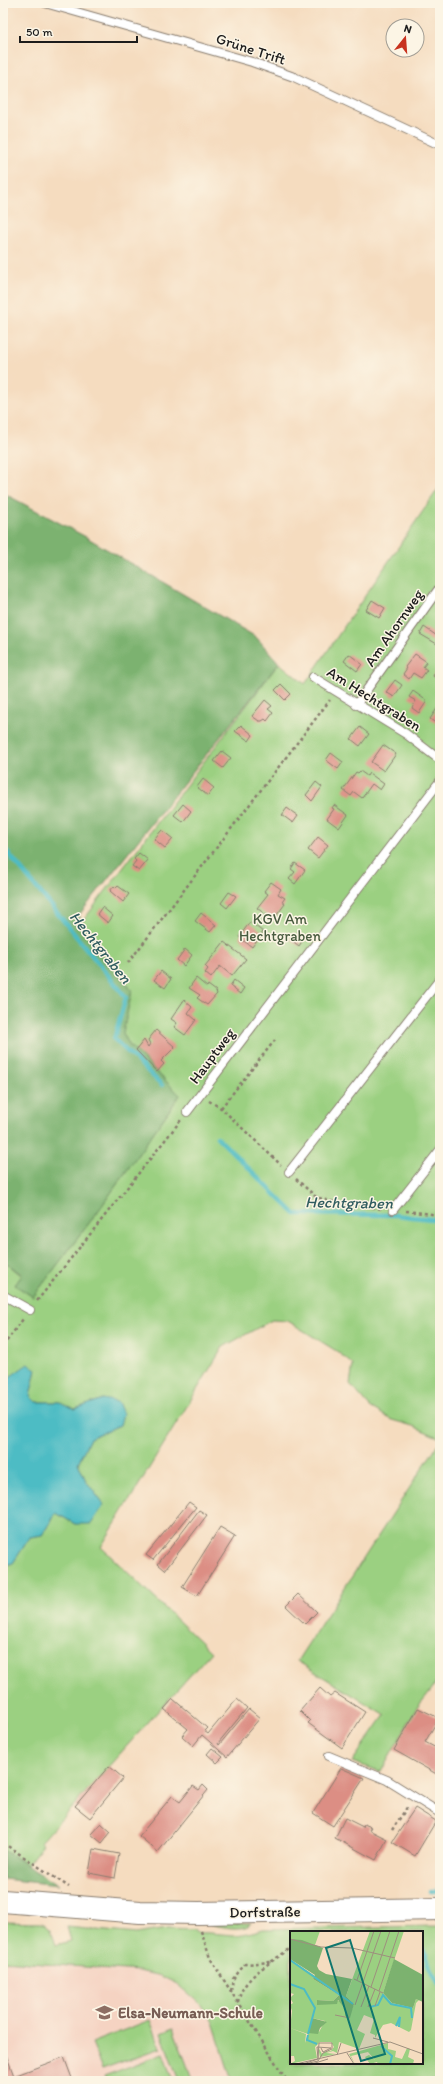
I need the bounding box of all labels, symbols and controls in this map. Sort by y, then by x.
scale bar [20,18,137,44]
north arrow [385,18,425,58]
text: N [402,22,413,36]
text: 50 m [26,25,52,39]
street label: Grüne Trift [214,29,288,69]
street label: Am Ahornweg [361,586,427,670]
street label: Am Hechtgraben [324,663,424,735]
water label: Hechtgraben [66,907,136,987]
park label: KGV Am Hechtgraben [239,910,322,945]
street label: Hauptweg [185,1024,239,1087]
water label: Hechtgraben [305,1192,393,1213]
street label: Dorfstraße [229,1902,301,1922]
inset map [290,1931,423,2064]
school or university icon: Elsa-Neumann-Schule [95,2003,115,2023]
place label: Elsa-Neumann-Schule [118,2004,263,2022]

